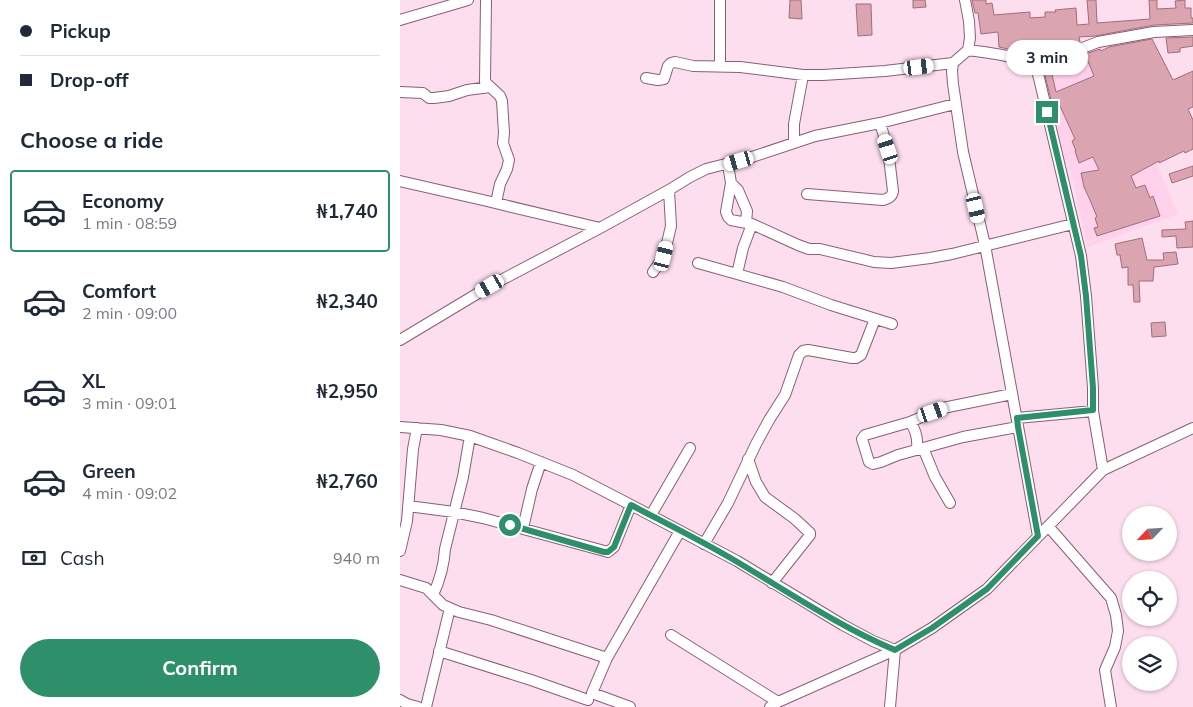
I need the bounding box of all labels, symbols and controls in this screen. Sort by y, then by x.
text: Pickup [50,19,111,43]
callout: 3 min [1006,39,1088,74]
text: 3 min [1026,47,1068,67]
car [903,58,934,76]
text: Drop-off [50,68,128,92]
route end [1036,101,1058,123]
text: Choose a ride [20,126,163,154]
car [876,132,899,166]
car [722,150,755,172]
icon: car [22,189,67,234]
text: Economy [82,189,164,213]
car [965,192,986,224]
text: ₦1,740 [316,199,378,223]
text: 1 min · 08:59 [82,213,177,233]
car [653,240,674,272]
car [473,272,506,300]
icon: car [22,279,67,324]
text: Comfort [82,279,156,303]
text: ₦2,340 [316,289,378,313]
text: 2 min · 09:00 [82,303,177,323]
icon: car [22,369,67,414]
text: XL [82,369,105,393]
text: ₦2,950 [316,379,378,403]
text: 3 min · 09:01 [82,393,177,413]
car [916,400,949,424]
icon: car [22,459,67,504]
text: Green [82,459,136,483]
text: ₦2,760 [316,469,378,493]
text: 4 min · 09:02 [82,483,177,503]
north arrow [1122,506,1178,561]
map controls [1122,506,1177,691]
route start [499,514,521,536]
icon: cash [20,544,48,572]
text: Cash [60,546,105,570]
text: 940 m [333,548,380,568]
button: locate [1122,571,1177,626]
button: layers [1122,636,1177,691]
button: Confirm [20,639,380,697]

